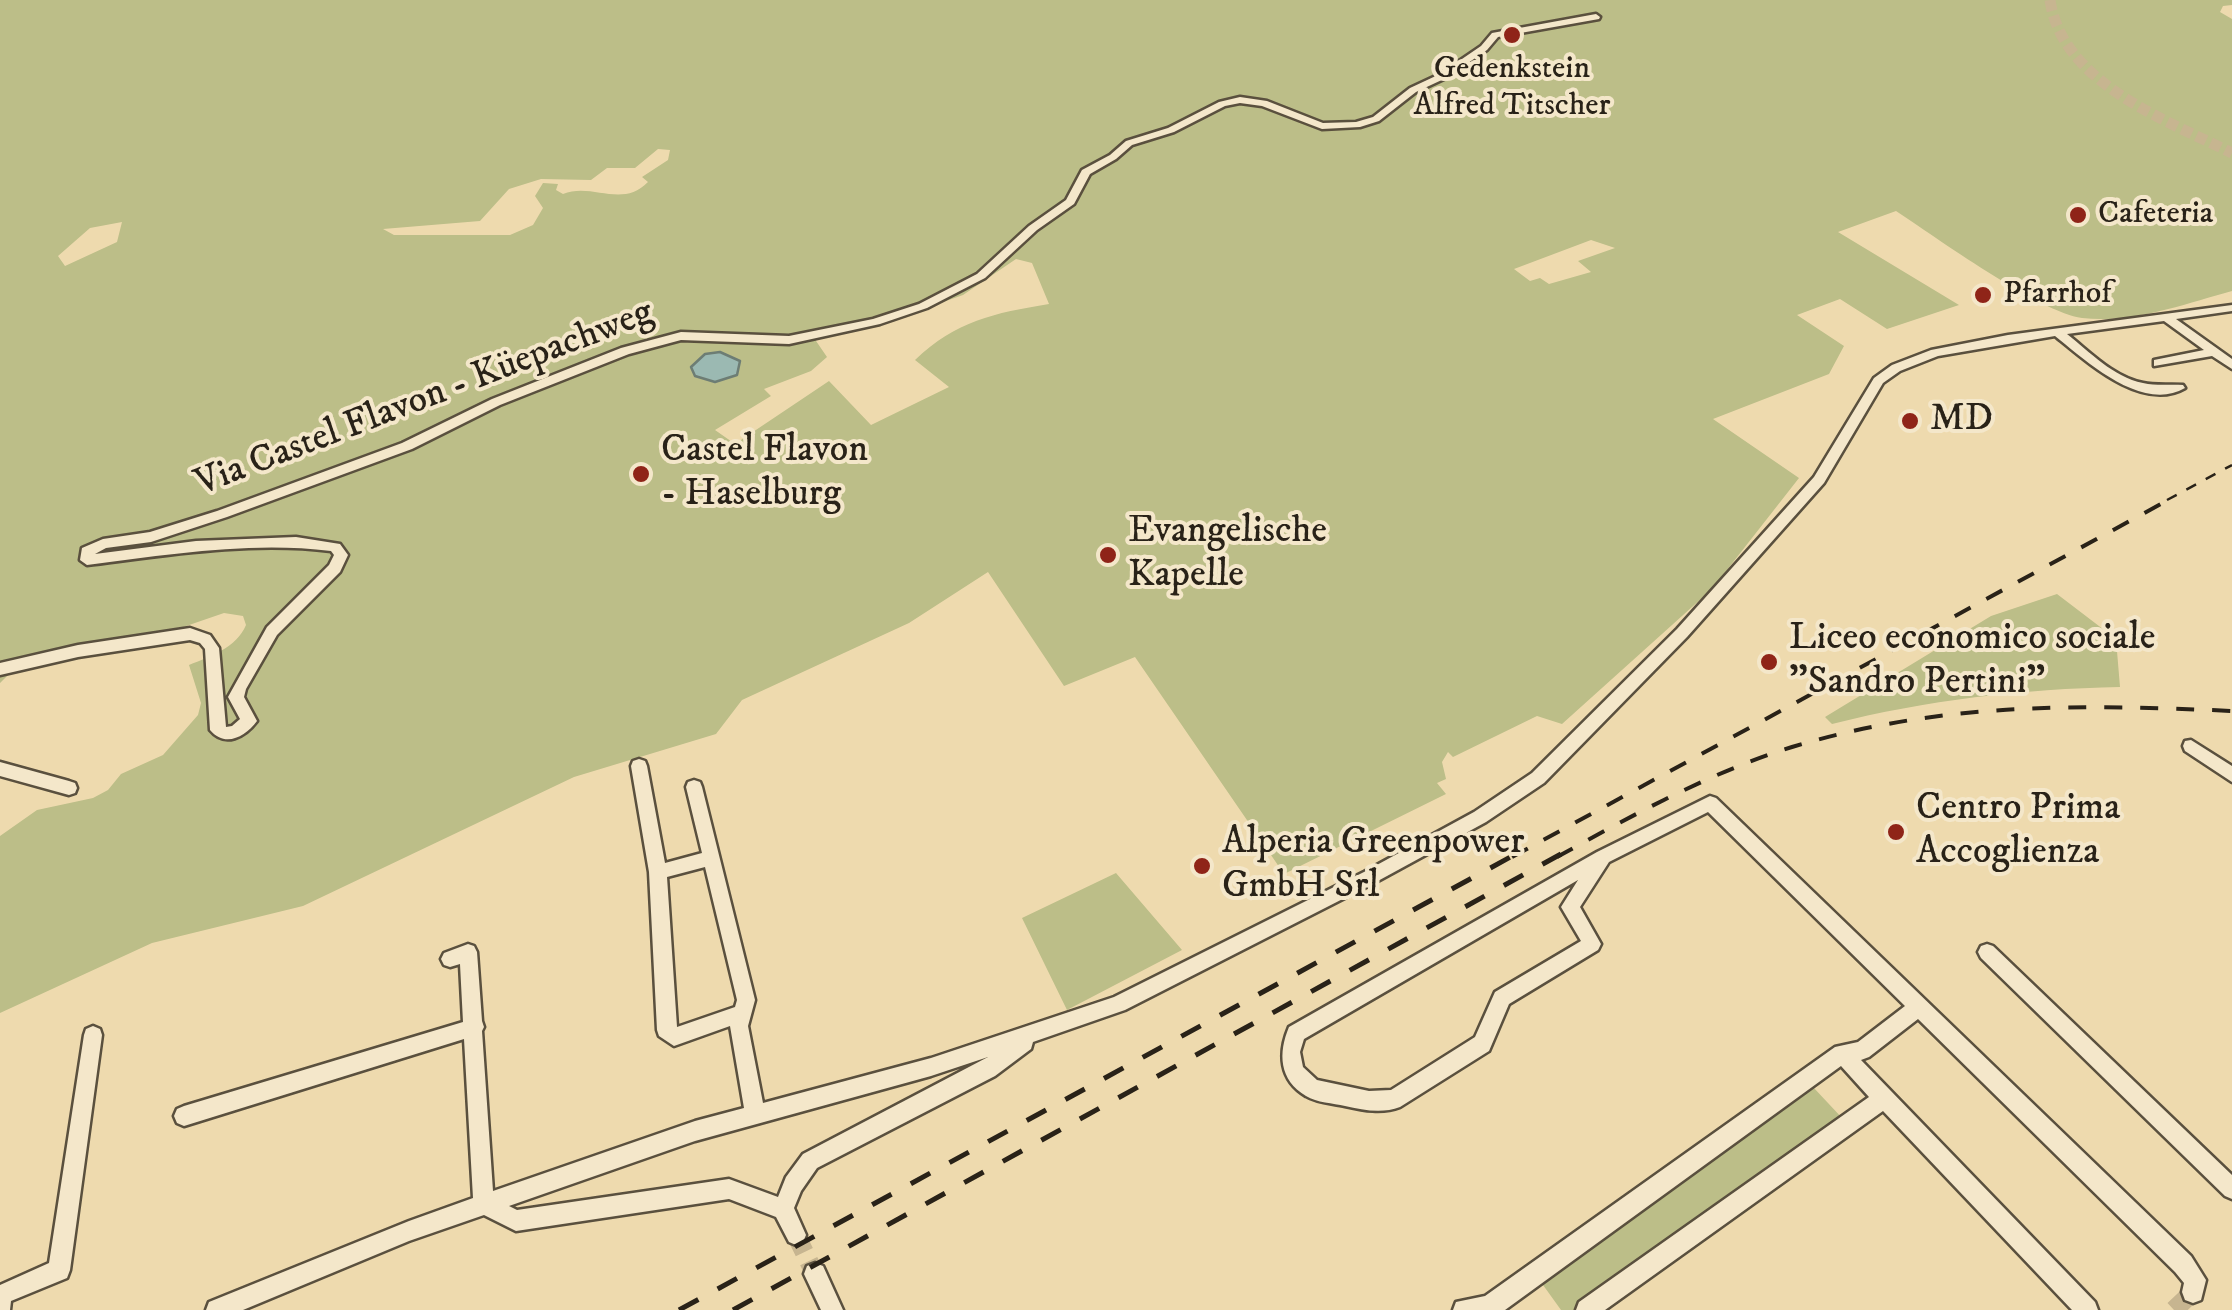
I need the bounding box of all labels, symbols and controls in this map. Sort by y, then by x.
marker: Gedenkstein Alfred Titscher [1501,24,1523,46]
place label: Gedenkstein Alfred Titscher [1414,51,1610,126]
place label: Cafeteria [2098,196,2213,234]
marker: Cafeteria [2067,204,2089,226]
place label: Pfarrhof [2003,276,2111,314]
marker: Pfarrhof [1972,284,1994,306]
street label: Via Castel Flavon - Küepachweg [190,291,660,509]
place label: MD [1930,398,1993,444]
marker: MD [1899,410,1921,432]
place label: Castel Flavon - Haselburg [661,429,868,518]
marker: Castel Flavon - Haselburg [630,463,652,485]
place label: Evangelische Kapelle [1128,510,1327,600]
marker: Evangelische Kapelle [1097,544,1119,566]
place label: Liceo economico sociale "Sandro Pertini" [1789,617,2156,706]
marker: Liceo economico sociale "Sandro Pertini" [1758,651,1780,673]
place label: Centro Prima Accoglienza [1916,787,2120,876]
place label: Alperia Greenpower GmbH Srl [1222,821,1524,911]
marker: Centro Prima Accoglienza [1885,821,1907,843]
marker: Alperia Greenpower GmbH Srl [1191,855,1213,877]

